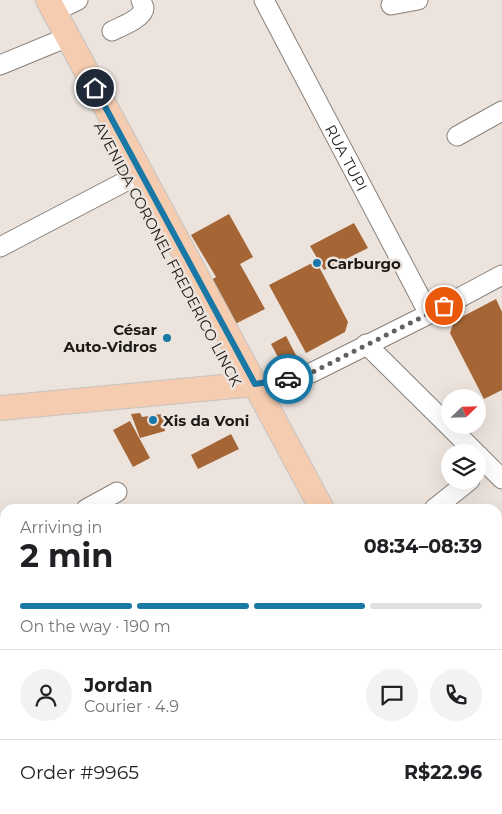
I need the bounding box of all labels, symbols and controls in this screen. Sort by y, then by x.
pin [74,67,116,109]
icon: home [81,74,109,102]
street label: AVENIDA CORONEL FREDERICO LINCK [90,118,246,390]
street label: RUA TUPI [321,121,372,194]
place label: Carburgo [327,254,401,273]
marker: Carburgo [311,257,323,269]
pin [423,285,465,327]
icon: bag [430,292,458,320]
place label: César Auto-Vidros [63,320,158,356]
marker: César Auto-Vidros [161,332,173,344]
courier [263,354,313,404]
icon: car [274,365,302,393]
north arrow [441,389,486,434]
map controls [441,389,486,489]
place label: Xis da Voni [163,411,249,430]
marker: Xis da Voni [147,414,159,426]
button: layers [441,444,486,489]
text: Arriving in [20,518,102,537]
text: 08:34–08:39 [364,535,482,558]
text: 2 min [20,536,113,575]
text: On the way · 190 m [20,617,171,636]
button: person [20,669,72,721]
button: chat [366,669,418,721]
button: phone [430,669,482,721]
text: Jordan [84,674,153,697]
text: Courier · 4.9 [84,697,179,716]
text: Order #9965 [20,761,139,784]
text: R$22.96 [404,761,482,784]

